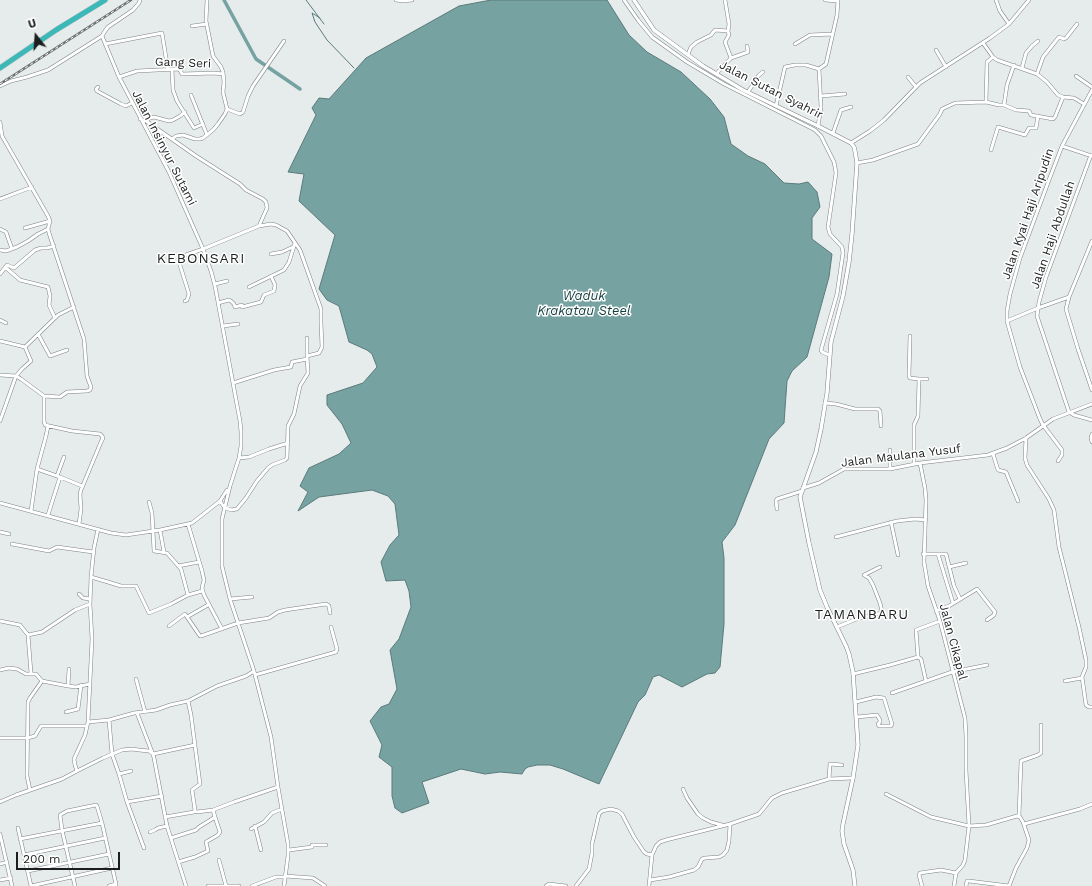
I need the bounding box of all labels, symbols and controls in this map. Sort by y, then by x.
north arrow [16,16,56,56]
text: U [27,17,38,31]
street label: Gang Seri [155,55,211,71]
street label: Jalan Sutan Syahrir [717,58,825,122]
street label: Jalan Insinyur Sutami [129,88,199,208]
street label: Jalan Kyai Haji Aripudin [999,146,1057,282]
street label: Jalan Haji Abdullah [1028,179,1078,291]
district label: KEBONSARI [157,251,245,267]
water label: Waduk Krakatau Steel [537,288,631,319]
street label: Jalan Maulana Yusuf [840,442,962,470]
street label: Jalan Cikapal [936,602,970,682]
district label: TAMANBARU [815,607,909,623]
scale bar [18,844,122,870]
text: 200 m [23,852,60,866]

